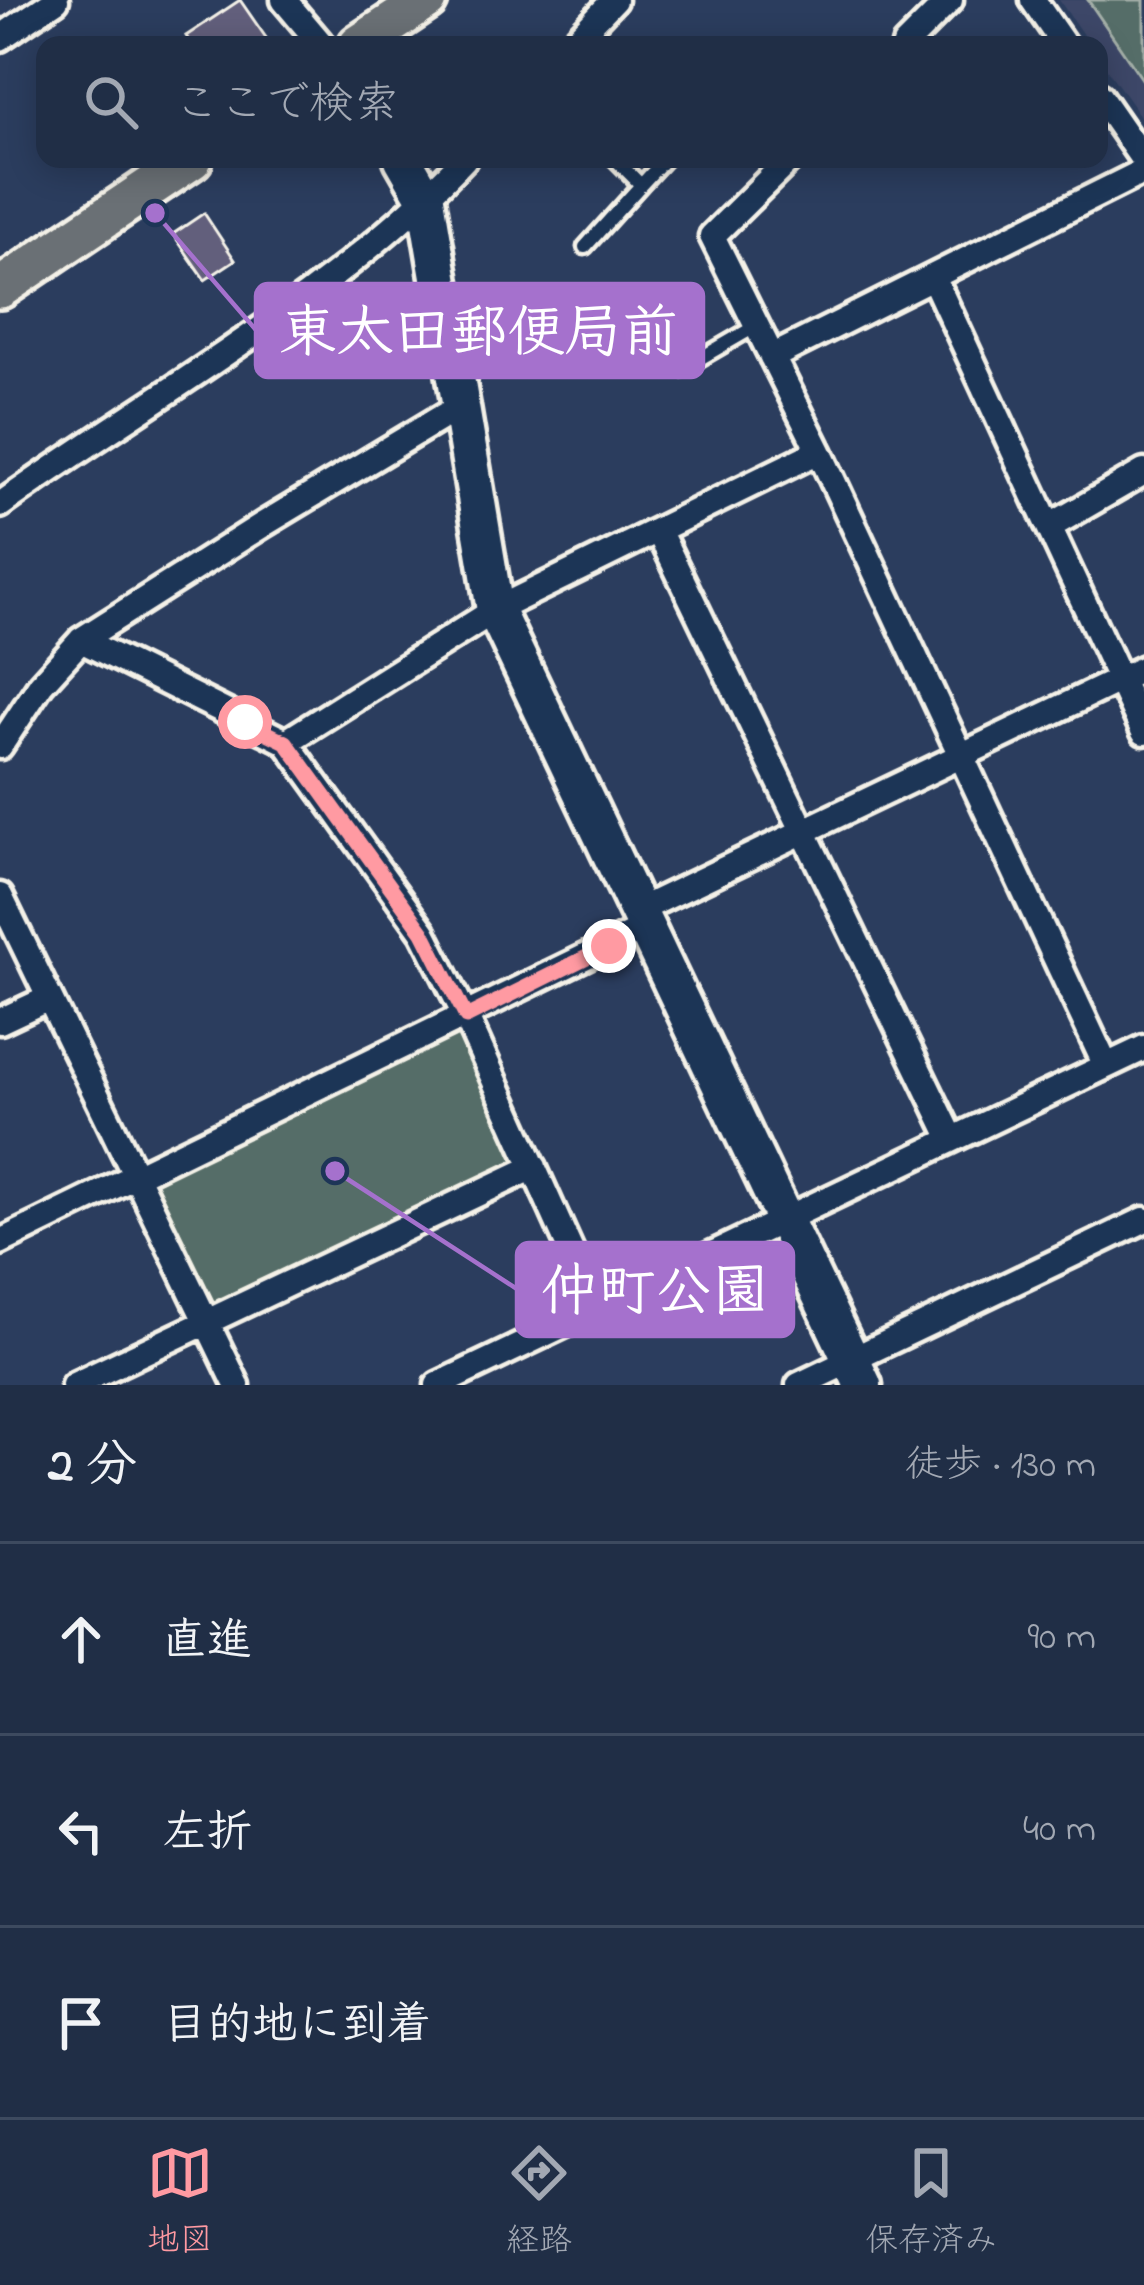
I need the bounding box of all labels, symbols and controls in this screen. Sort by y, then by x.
search box [36,36,1108,168]
icon: search [78,69,144,135]
text: ここで検索 [174,73,399,139]
callout: 東太田郵便局前 [256,284,703,377]
text: 東太田郵便局前 [280,295,679,378]
route start [218,695,272,749]
route end [582,919,636,973]
callout: 仲町公園 [517,1243,793,1336]
text: 仲町公園 [541,1254,769,1337]
text: 2 分 [48,1430,137,1505]
text: 徒歩 · 130 m [905,1438,1096,1495]
icon: ahead [48,1606,114,1672]
text: 直進 [162,1610,252,1676]
text: 90 m [1027,1610,1096,1667]
icon: left [48,1798,114,1864]
text: 左折 [162,1802,252,1868]
text: 40 m [1023,1802,1096,1859]
icon: arrive [48,1990,114,2056]
text: 目的地に到着 [162,1994,432,2060]
tab: 地図 [147,2140,213,2266]
tab: 経路 [506,2140,572,2266]
tab: 保存済み [865,2140,997,2266]

